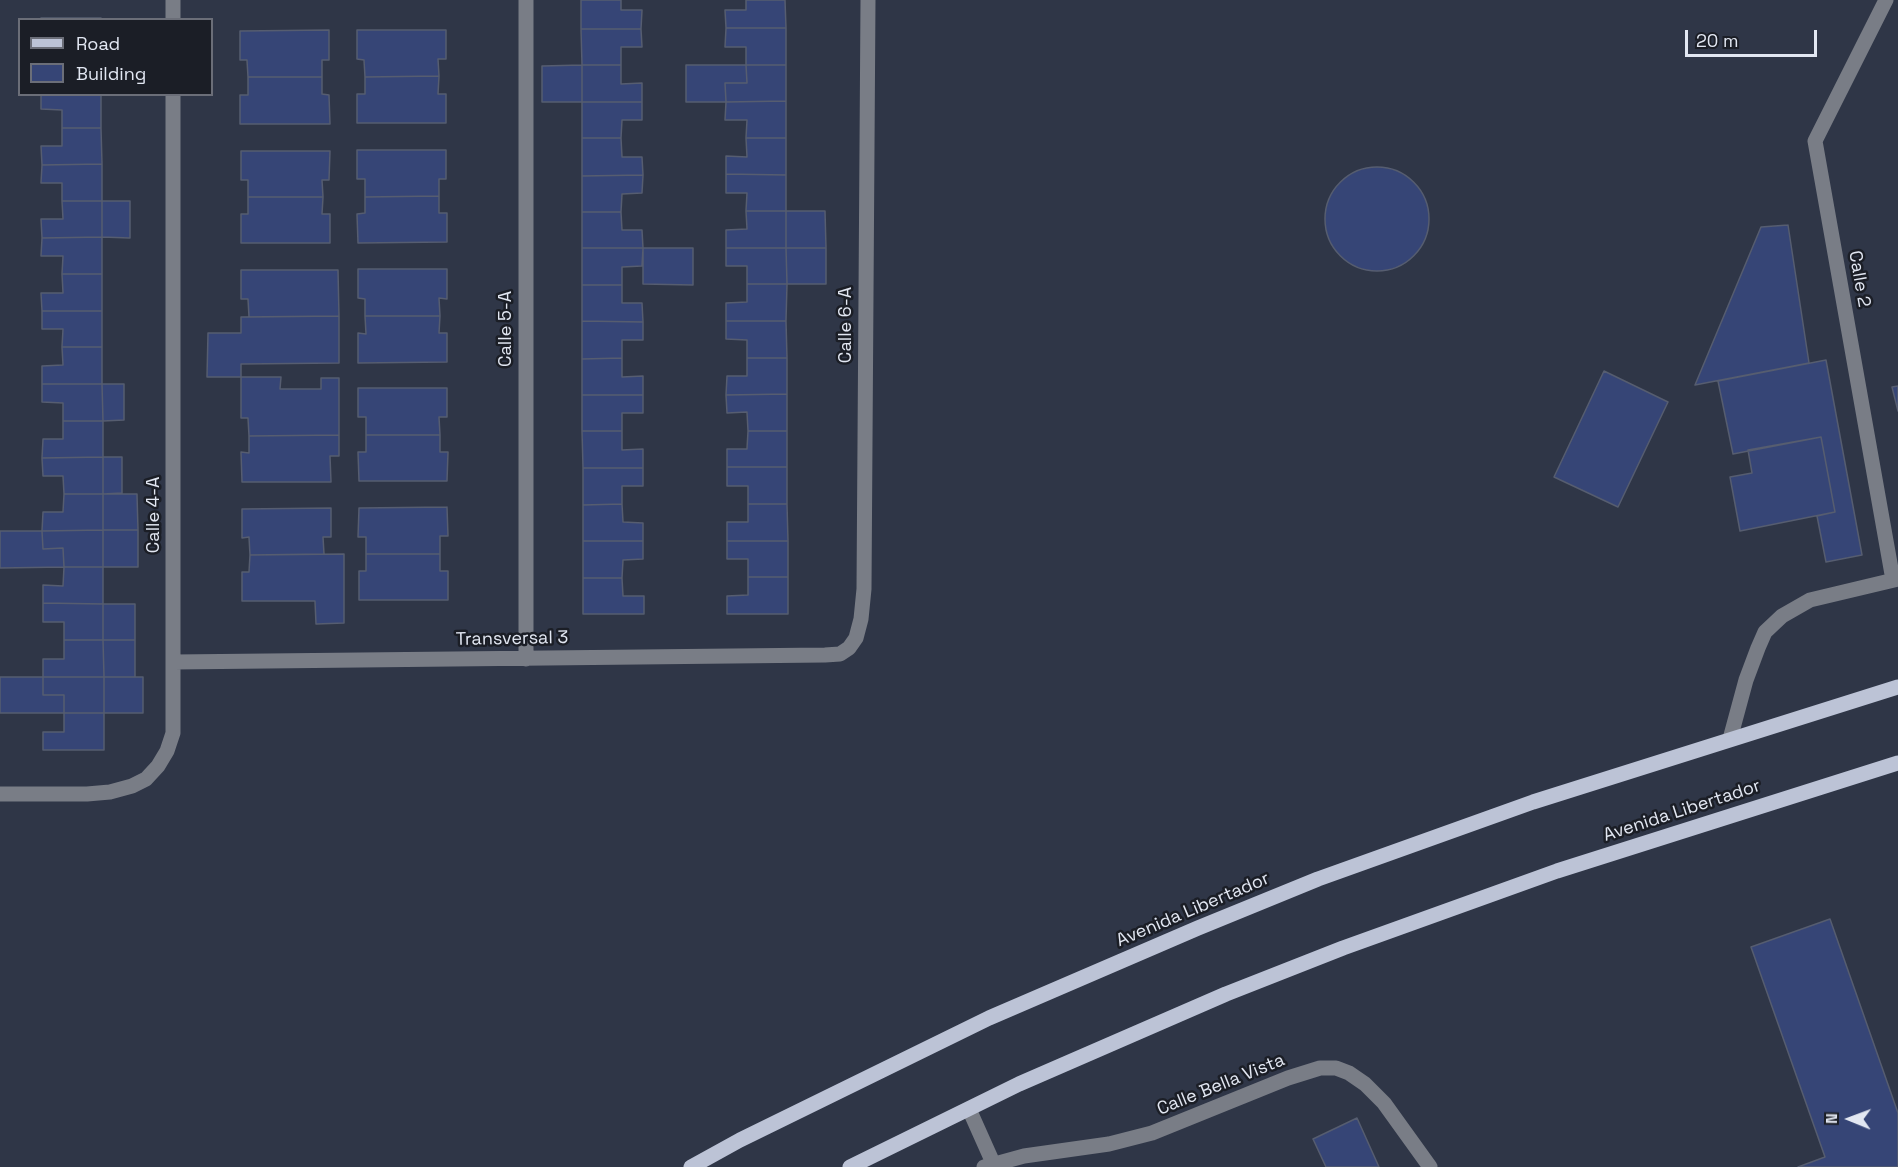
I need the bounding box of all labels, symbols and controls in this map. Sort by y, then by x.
legend [18,18,213,96]
scale bar [1688,18,1820,56]
text: 20 m [1696,29,1739,52]
text: Road [76,32,120,55]
text: Building [76,62,146,85]
street label: Calle 2 [1843,249,1875,309]
street label: Calle 6-A [835,287,857,363]
street label: Calle 5-A [495,291,517,367]
street label: Calle 4-A [143,477,165,553]
street label: Transversal 3 [456,627,568,651]
street label: Avenida Libertador [1601,775,1763,847]
street label: Avenida Libertador [1113,868,1273,952]
street label: Calle Bella Vista [1154,1050,1288,1120]
north arrow [1820,1089,1880,1149]
text: N [1821,1113,1842,1124]

